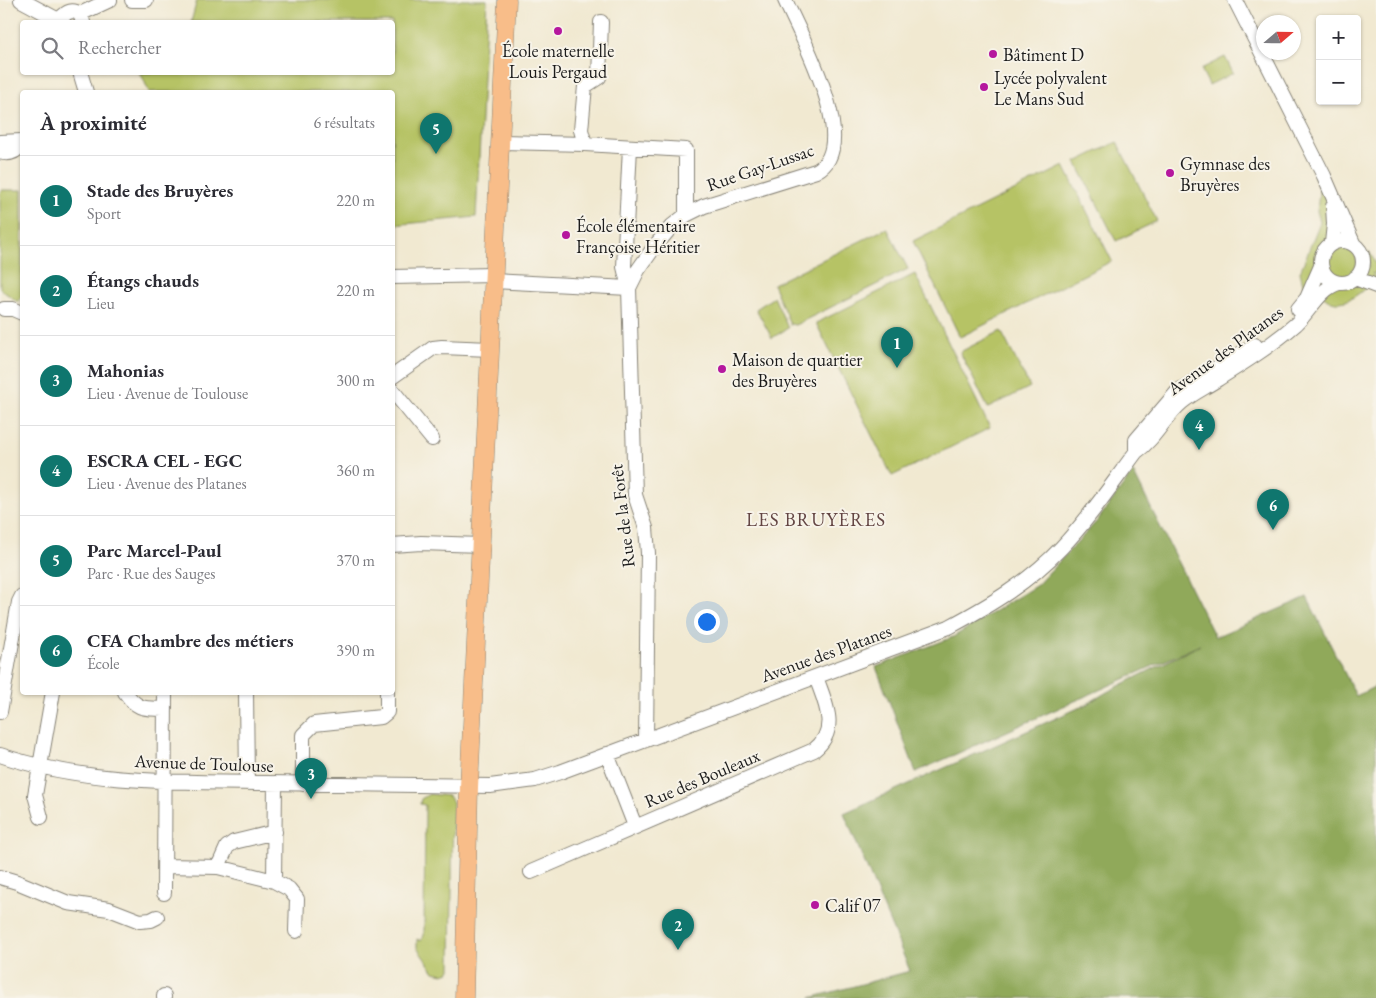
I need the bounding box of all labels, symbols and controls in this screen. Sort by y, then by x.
north arrow [1256,15,1301,60]
map controls [1316,15,1361,105]
button: + [1316,15,1361,60]
search box [20,20,395,75]
marker: École maternelle Louis Pergaud [552,25,564,37]
icon: search [38,34,66,62]
text: Rechercher [78,35,161,60]
place label: École maternelle Louis Pergaud [502,39,614,83]
place label: Bâtiment D [1003,43,1084,66]
marker: Bâtiment D [987,48,999,60]
button: − [1316,60,1361,105]
place label: Lycée polyvalent Le Mans Sud [994,66,1107,110]
marker: Lycée polyvalent Le Mans Sud [978,81,990,93]
text: À proximité [40,109,147,136]
text: 6 résultats [313,112,375,133]
pin: 5 [420,113,452,154]
street label: Rue Gay-Lussac [703,138,817,196]
place label: Gymnase des Bruyères [1180,152,1270,196]
marker: Gymnase des Bruyères [1164,167,1176,179]
text: Stade des Bruyères [87,178,233,203]
text: 1 [52,190,60,211]
text: 220 m [336,190,375,211]
text: Sport [87,203,121,224]
place label: École élémentaire Françoise Héritier [576,214,700,258]
marker: École élémentaire Françoise Héritier [560,229,572,241]
text: Étangs chauds [87,268,199,293]
text: 2 [52,280,60,301]
text: 220 m [336,280,375,301]
text: Lieu [87,293,115,314]
street label: Avenue des Platanes [1162,300,1287,400]
pin: 1 [881,327,913,368]
place label: Maison de quartier des Bruyères [732,348,862,392]
text: Mahonias [87,358,164,383]
marker: Maison de quartier des Bruyères [716,363,728,375]
text: 3 [52,370,60,391]
text: 300 m [336,370,375,391]
text: Lieu · Avenue de Toulouse [87,383,248,404]
pin: 4 [1183,409,1215,450]
text: ESCRA CEL - EGC [87,448,242,473]
text: 4 [52,460,60,481]
text: 360 m [336,460,375,481]
street label: Rue de la Forêt [604,463,640,569]
text: Lieu · Avenue des Platanes [87,473,247,494]
pin: 6 [1257,489,1289,530]
district label: LES BRUYÈRES [746,507,886,532]
text: Parc Marcel-Paul [87,538,222,563]
text: 5 [52,550,60,571]
text: 370 m [336,550,375,571]
text: Parc · Rue des Sauges [87,563,215,584]
your location [694,609,720,635]
street label: Avenue des Platanes [757,619,895,688]
text: CFA Chambre des métiers [87,628,293,653]
text: 6 [52,640,60,661]
text: 390 m [336,640,375,661]
text: École [87,653,120,674]
street label: Rue des Bouleaux [641,743,763,813]
street label: Avenue de Toulouse [133,749,274,777]
pin: 3 [295,758,327,799]
place label: Calif 07 [825,894,881,917]
marker: Calif 07 [809,899,821,911]
pin: 2 [662,909,694,950]

